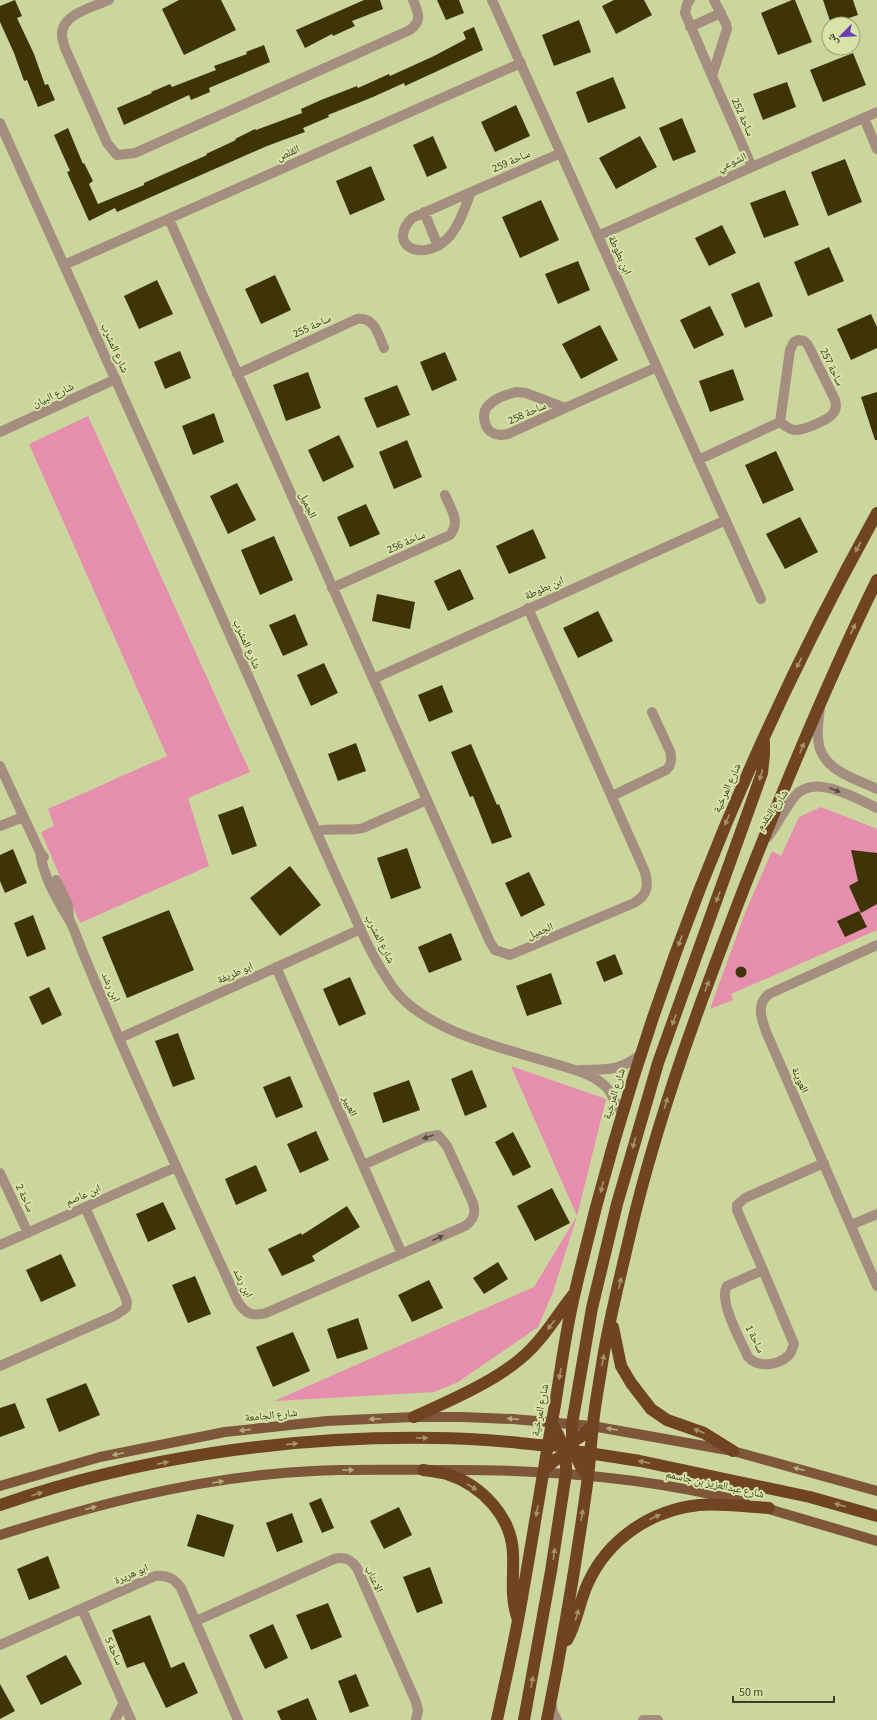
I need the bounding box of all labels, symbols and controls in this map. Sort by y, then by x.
north arrow [821,16,861,56]
text: ش [823,31,842,48]
street label: ساحة 252 [728,95,758,139]
street label: القلص [274,141,302,165]
street label: ساحة 259 [489,146,533,176]
street label: الشوعي [715,149,749,176]
street label: ابن بطوطة [605,233,635,277]
street label: ساحة 255 [290,311,334,341]
street label: شارع المشرب [97,321,133,375]
street label: ساحة 257 [816,345,848,389]
street label: شارع البيان [30,379,76,411]
street label: ساحة 258 [505,398,549,428]
street label: الجميل [296,489,320,521]
street label: ساحة 256 [384,527,428,557]
one-way arrow [855,542,861,553]
street label: ابن بطوطة [522,573,566,603]
street label: شارع المشرب [229,617,265,671]
one-way arrow [850,623,856,634]
one-way arrow [796,658,802,669]
one-way arrow [799,741,805,753]
street label: شارع المرخية [709,761,745,815]
one-way arrow [757,768,763,781]
street label: شارع التقدم [752,786,792,834]
one-way arrow [830,787,841,793]
one-way arrow [724,814,730,825]
one-way arrow [714,892,720,904]
street label: شارع المشرب [361,912,399,966]
street label: الجميل [525,919,555,943]
one-way arrow [677,935,683,947]
street label: ابو طريفة [215,958,255,988]
street label: ابن رشد [98,970,124,1004]
one-way arrow [704,979,710,991]
one-way arrow [670,1014,676,1026]
street label: العوينة [788,1065,812,1095]
street label: شارع المرخية [599,1066,629,1122]
street label: العبير [338,1092,361,1119]
one-way arrow [663,1096,669,1108]
one-way arrow [421,1134,433,1140]
one-way arrow [631,1138,637,1150]
street label: ساحة 2 [12,1181,38,1215]
street label: ابن عاصم [63,1181,103,1209]
one-way arrow [599,1181,605,1193]
one-way arrow [432,1234,444,1241]
street label: ابن رشد [229,1266,257,1300]
one-way arrow [617,1277,623,1289]
one-way arrow [546,1320,555,1331]
street label: ساحة 1 [742,1322,768,1356]
one-way arrow [600,1354,606,1366]
one-way arrow [557,1368,563,1380]
street label: شارع المرخية [528,1383,552,1437]
street label: شارع الجامعة [244,1405,298,1425]
one-way arrow [369,1415,381,1422]
one-way arrow [507,1416,519,1423]
one-way arrow [606,1426,618,1432]
one-way arrow [239,1427,252,1433]
one-way arrow [693,1428,705,1434]
one-way arrow [416,1434,428,1441]
one-way arrow [286,1441,298,1447]
one-way arrow [112,1451,124,1457]
one-way arrow [157,1459,170,1465]
one-way arrow [638,1459,650,1465]
street label: شارع عبدالعزيز بن جاسمم [664,1466,766,1502]
one-way arrow [793,1466,805,1472]
one-way arrow [342,1467,355,1473]
one-way arrow [212,1479,224,1485]
one-way arrow [466,1483,478,1490]
one-way arrow [31,1491,43,1497]
one-way arrow [833,1502,845,1508]
one-way arrow [533,1504,539,1517]
one-way arrow [85,1505,97,1511]
one-way arrow [579,1509,585,1521]
one-way arrow [649,1513,661,1520]
one-way arrow [551,1548,557,1560]
street label: ابو هريرة [112,1560,150,1588]
street label: الاعناب [361,1563,387,1595]
one-way arrow [574,1608,580,1620]
street label: ساحة 5 [101,1634,127,1668]
one-way arrow [529,1676,535,1688]
scale bar [733,1678,834,1704]
text: 50 m [739,1684,763,1701]

